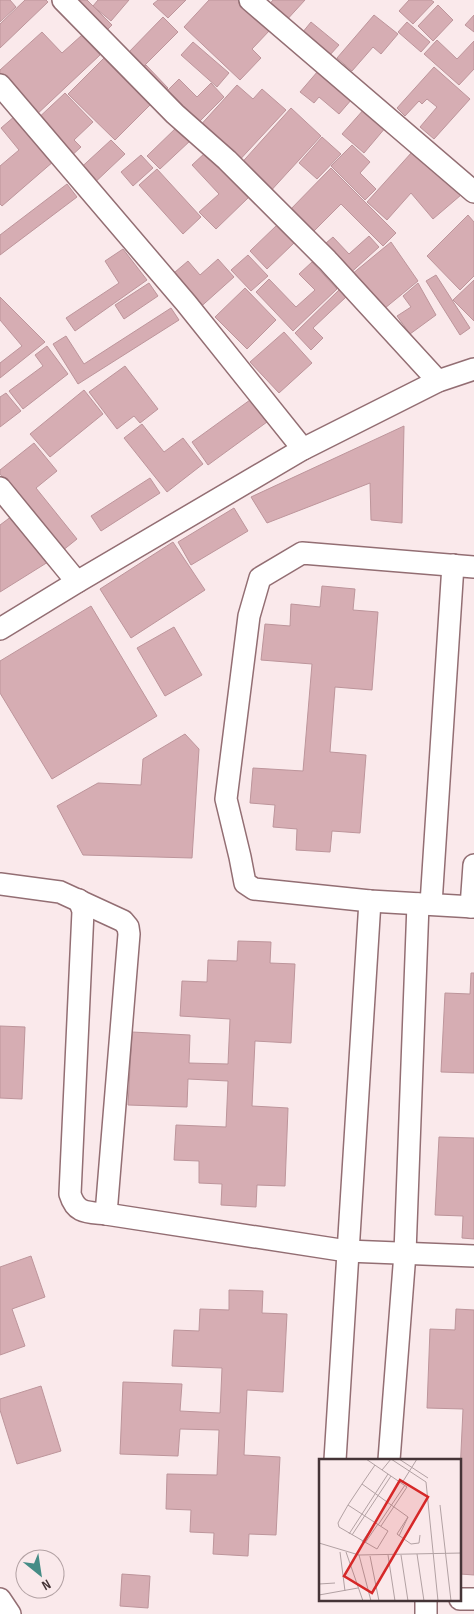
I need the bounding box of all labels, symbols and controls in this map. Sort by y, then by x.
inset map [319,1459,462,1602]
north arrow [15,1549,65,1599]
text: N [39,1576,54,1594]

